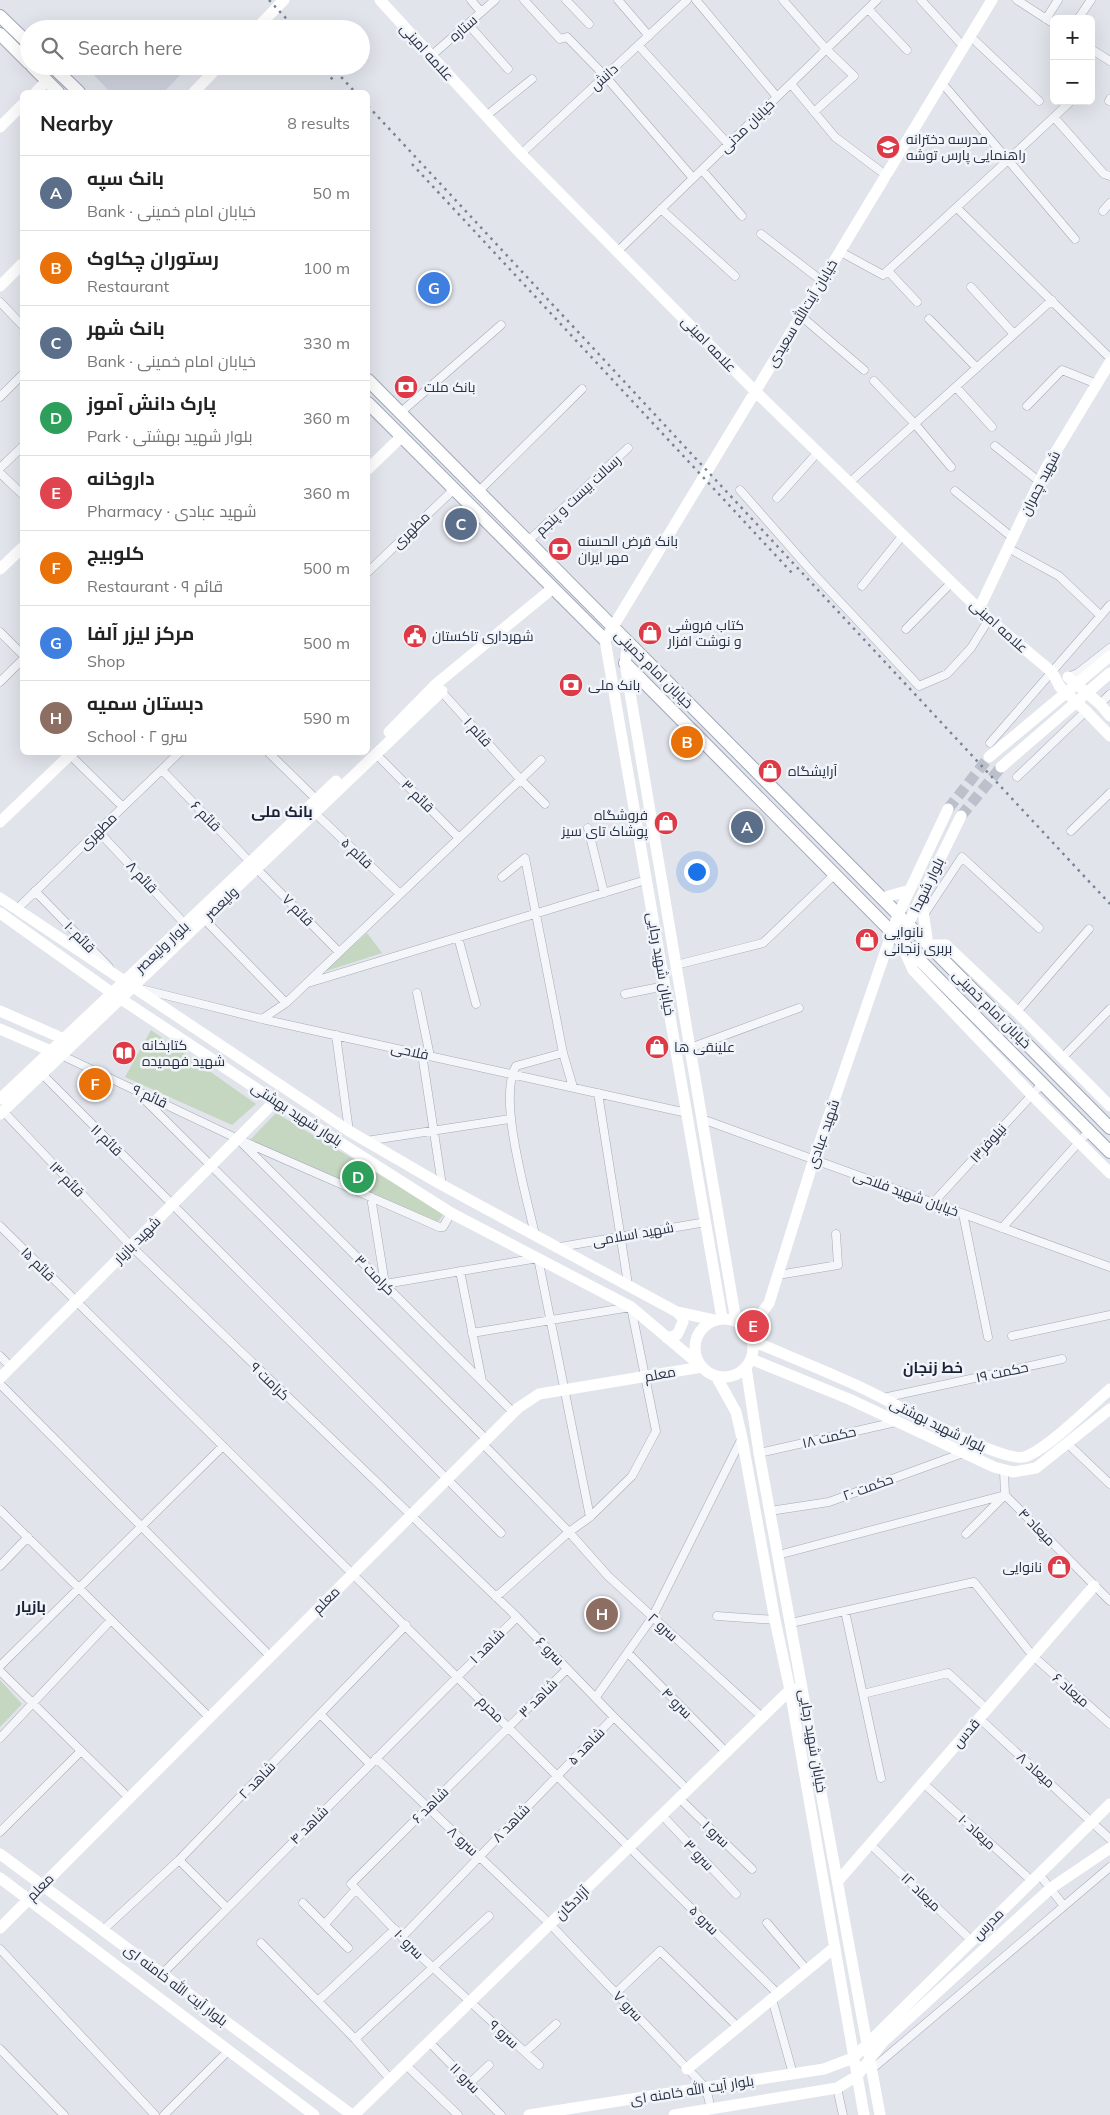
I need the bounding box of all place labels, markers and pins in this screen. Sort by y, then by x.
place label: مدرسه دخترانه راهنمایی پارس توشه [906,130,1026,165]
school or university icon: مدرسه دخترانه راهنمایی پارس توشه [875,134,901,160]
pin: G [418,269,450,307]
bank icon: بانک ملت [393,374,419,400]
place label: بانک ملت [424,378,475,396]
pin: C [445,505,477,543]
place label: بانک قرض الحسنه مهر ایران [578,532,678,566]
bank icon: بانک قرض الحسنه مهر ایران [547,536,573,562]
place label: کتاب فروشی و نوشت افزار [667,616,744,650]
shop icon: کتاب فروشی و نوشت افزار [637,620,663,646]
public building icon: شهرداری تاکستان [402,623,428,649]
place label: شهرداری تاکستان [432,627,534,645]
bank icon: بانک ملی [558,672,584,698]
place label: بانک ملی [588,676,640,694]
pin: B [671,723,703,761]
shop icon: آرایشگاه [757,758,783,784]
place label: آرایشگاه [788,762,837,780]
place label: فروشگاه پوشاک تای سیز [561,806,648,841]
pin: A [731,808,763,846]
shop icon: فروشگاه پوشاک تای سیز [653,810,679,836]
place label: نانوایی بربری زنجانی [884,923,952,957]
shop icon: نانوایی بربری زنجانی [854,927,880,953]
shop icon: علینقی ها [644,1034,670,1060]
place label: کتابخانه شهید فهمیده [142,1036,225,1070]
place label: علینقی ها [674,1038,735,1056]
library icon: کتابخانه شهید فهمیده [111,1040,137,1066]
pin: F [79,1065,111,1103]
pin: D [342,1158,374,1196]
pin: E [737,1307,769,1345]
shop icon: نانوایی [1046,1554,1072,1580]
place label: نانوایی [1002,1558,1042,1576]
pin: H [586,1595,618,1633]

